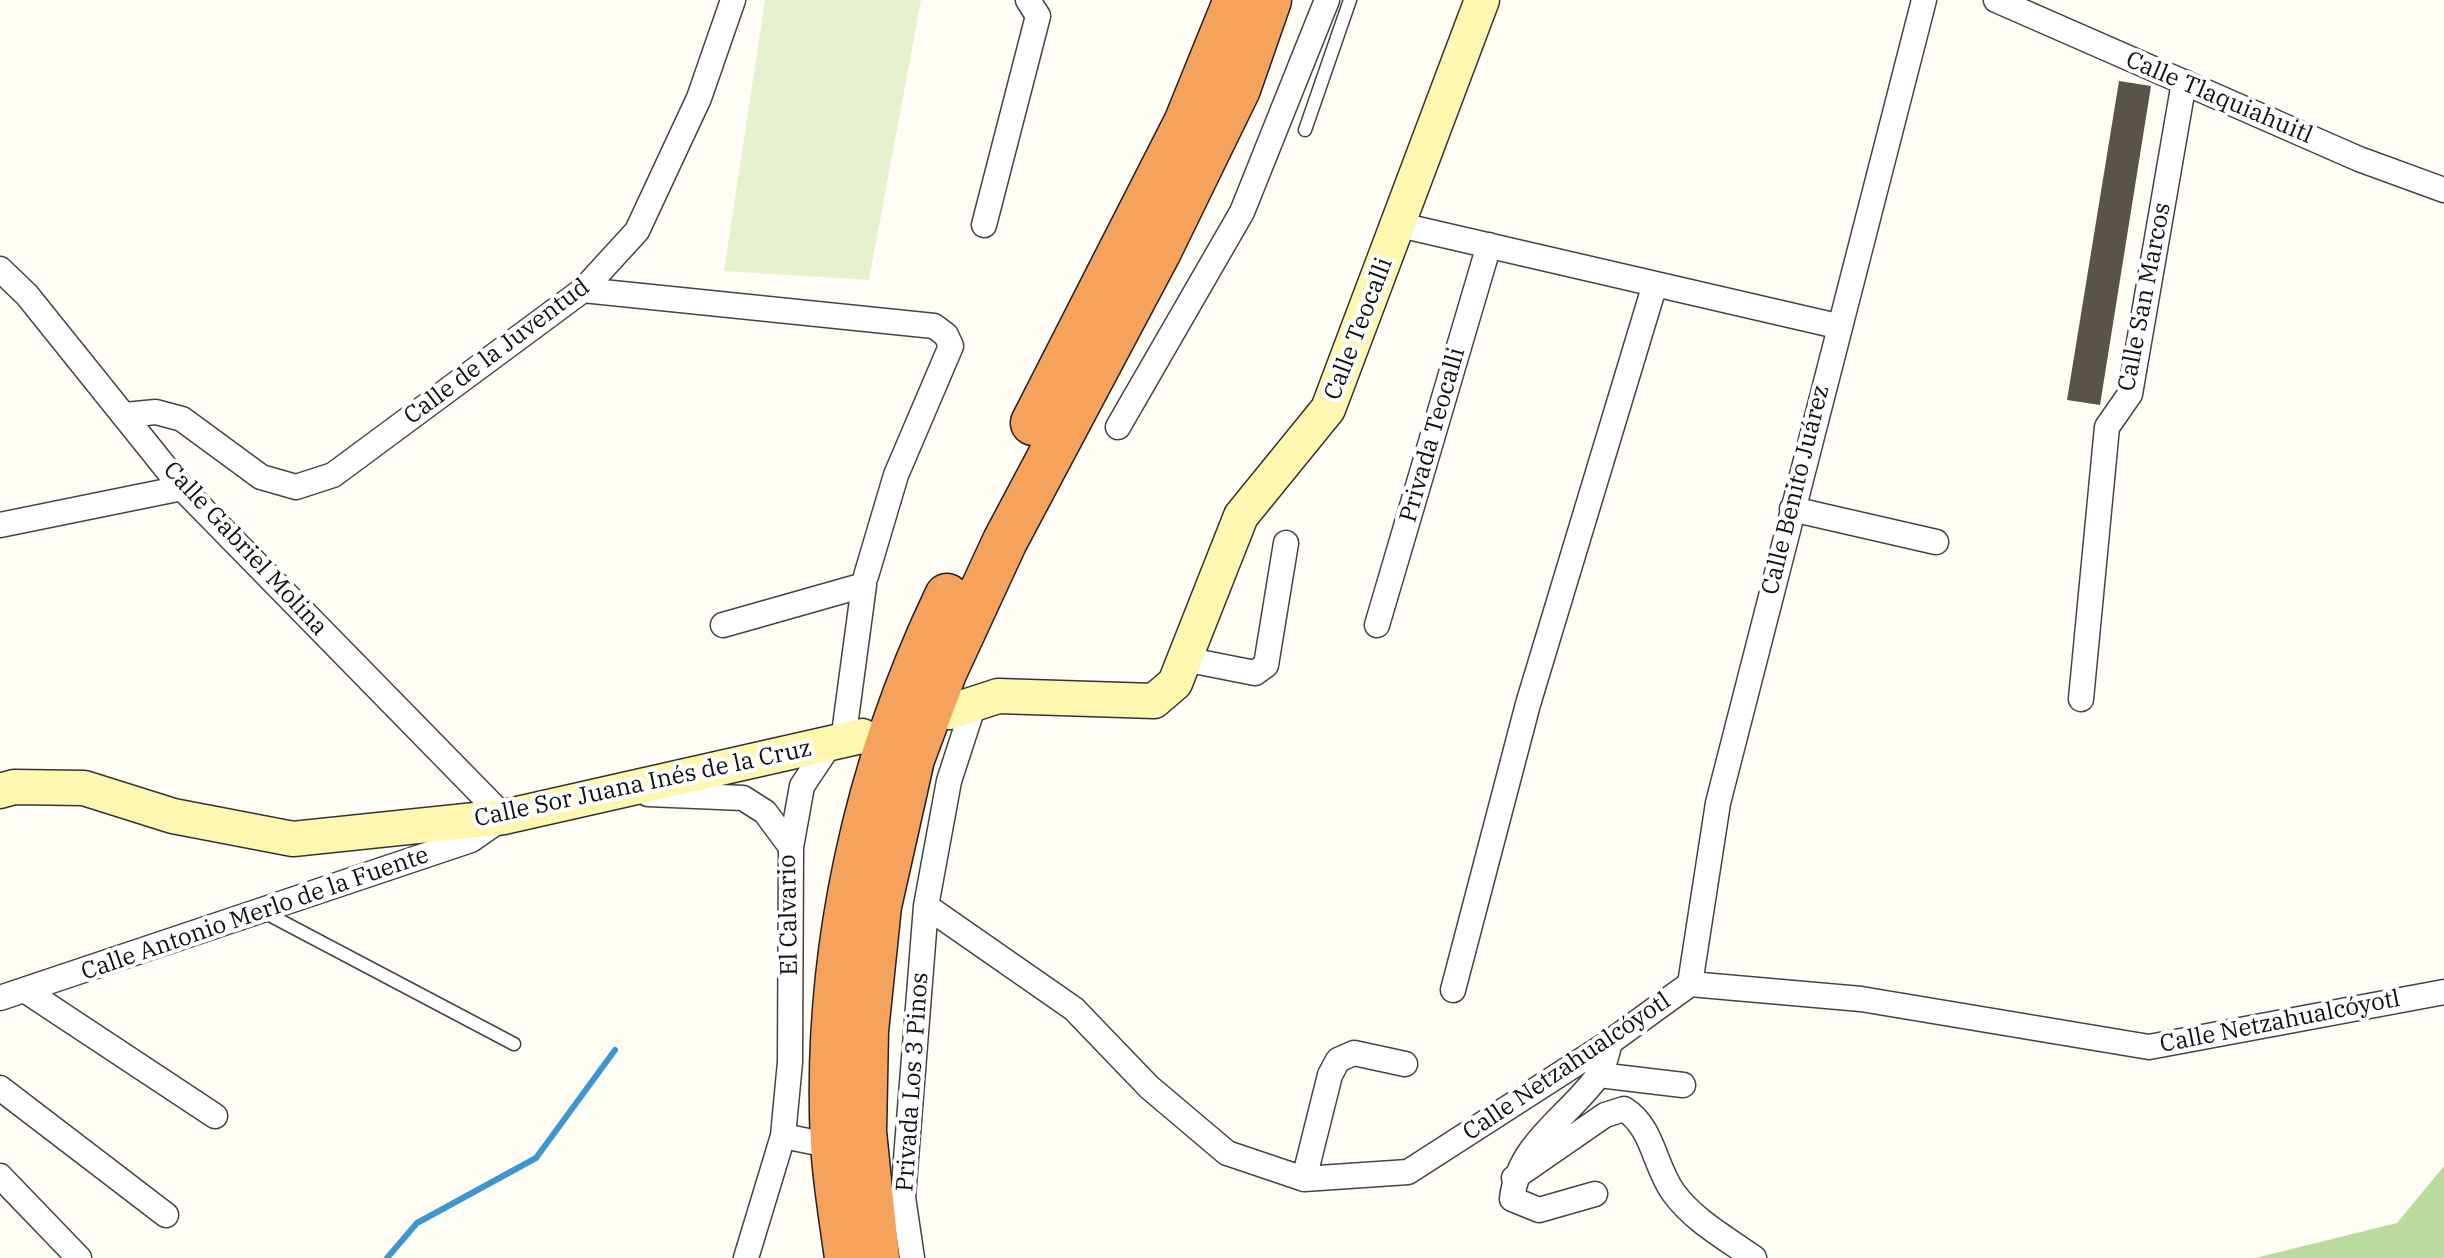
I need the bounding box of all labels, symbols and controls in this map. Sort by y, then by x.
street label: Calle Tlaquiahuitl [2121,46,2317,150]
street label: Calle San Marcos [2113,200,2177,394]
street label: Calle Teocalli [1319,254,1399,404]
street label: Calle de la Juventud [399,273,595,431]
street label: Privada Teocalli [1394,344,1472,526]
street label: Calle Benito Juárez [1756,382,1836,598]
street label: Calle Gabriel Molina [157,456,333,642]
street label: Calle Sor Juana Inés de la Cruz [472,734,814,834]
street label: Calle Antonio Merlo de la Fuente [78,841,432,987]
street label: El Calvario [774,854,804,976]
street label: Privada Los 3 Pinos [891,971,935,1193]
street label: Calle Netzahualcóyotl [2158,985,2402,1059]
street label: Calle Netzahualcóyotl [1458,987,1676,1147]

